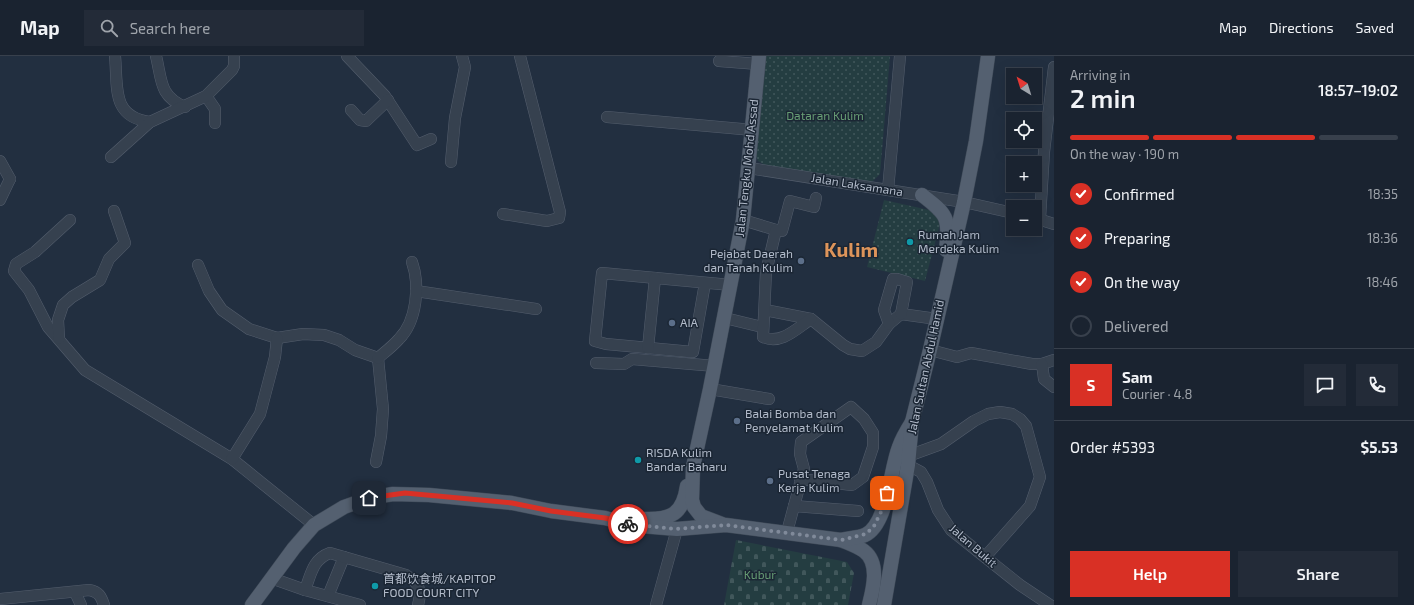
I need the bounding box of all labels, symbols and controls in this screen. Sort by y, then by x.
search box [84,10,364,46]
text: Map [20,16,60,39]
icon: search [98,17,120,39]
text: Search here [130,19,210,37]
text: Map [1219,19,1247,36]
text: Directions [1269,19,1334,36]
text: Saved [1356,19,1394,36]
text: Arriving in [1070,67,1130,83]
north arrow [1006,68,1042,104]
map controls [1006,68,1042,236]
text: 18:57–19:02 [1318,81,1398,99]
text: 2 min [1070,82,1136,113]
street label: Jalan Tengku Mohd Assad [732,98,760,237]
park label: Dataran Kulim [786,108,864,122]
button: locate [1006,112,1042,148]
text: On the way · 190 m [1070,146,1179,162]
button: + [1006,156,1042,192]
street label: Jalan Laksamana [810,170,904,198]
icon: check [1070,183,1092,205]
text: Confirmed [1104,185,1175,203]
text: 18:35 [1368,186,1398,202]
button: − [1006,200,1042,236]
place label: Rumah Jam Merdeka Kulim [918,227,999,255]
icon: check [1070,227,1092,249]
text: Preparing [1104,229,1170,247]
text: 18:36 [1367,230,1398,246]
district label: Kulim [824,237,878,261]
marker: Rumah Jam Merdeka Kulim [905,237,915,247]
place label: Pejabat Daerah dan Tanah Kulim [704,246,793,274]
marker: Pejabat Daerah dan Tanah Kulim [796,256,806,266]
icon: check [1070,271,1092,293]
text: On the way [1104,273,1180,291]
text: 18:46 [1366,274,1398,290]
street label: Jalan Sultan Abdul Hamid [904,298,946,435]
place label: AIA [680,315,699,329]
text: Delivered [1104,317,1169,335]
marker: AIA [667,318,677,328]
button: chat [1304,364,1346,406]
button: phone [1356,364,1398,406]
text: Sam [1122,368,1153,386]
text: S [1087,376,1095,394]
text: Courier · 4.8 [1122,386,1192,402]
place label: Balai Bomba dan Penyelamat Kulim [745,406,844,434]
marker: Balai Bomba dan Penyelamat Kulim [732,416,742,426]
text: Order #5393 [1070,438,1155,456]
text: $5.53 [1361,438,1398,456]
place label: RISDA Kulim Bandar Baharu [646,445,727,473]
marker: RISDA Kulim Bandar Baharu [633,455,643,465]
place label: Pusat Tenaga Kerja Kulim [778,466,850,495]
marker: Pusat Tenaga Kerja Kulim [765,476,775,486]
pin [870,476,904,510]
pin [352,481,386,515]
icon: bag [876,482,898,504]
icon: home [358,487,380,509]
courier [608,504,648,544]
icon: bike [617,513,639,535]
street label: Jalan Bukit [947,521,1001,570]
button: Help [1070,551,1230,597]
button: Share [1238,551,1398,597]
park label: Kubur [744,567,776,581]
place label: 首都饮食城/KAPITOP FOOD COURT CITY [383,571,496,599]
marker: 首都饮食城/KAPITOP FOOD COURT CITY [370,581,380,591]

